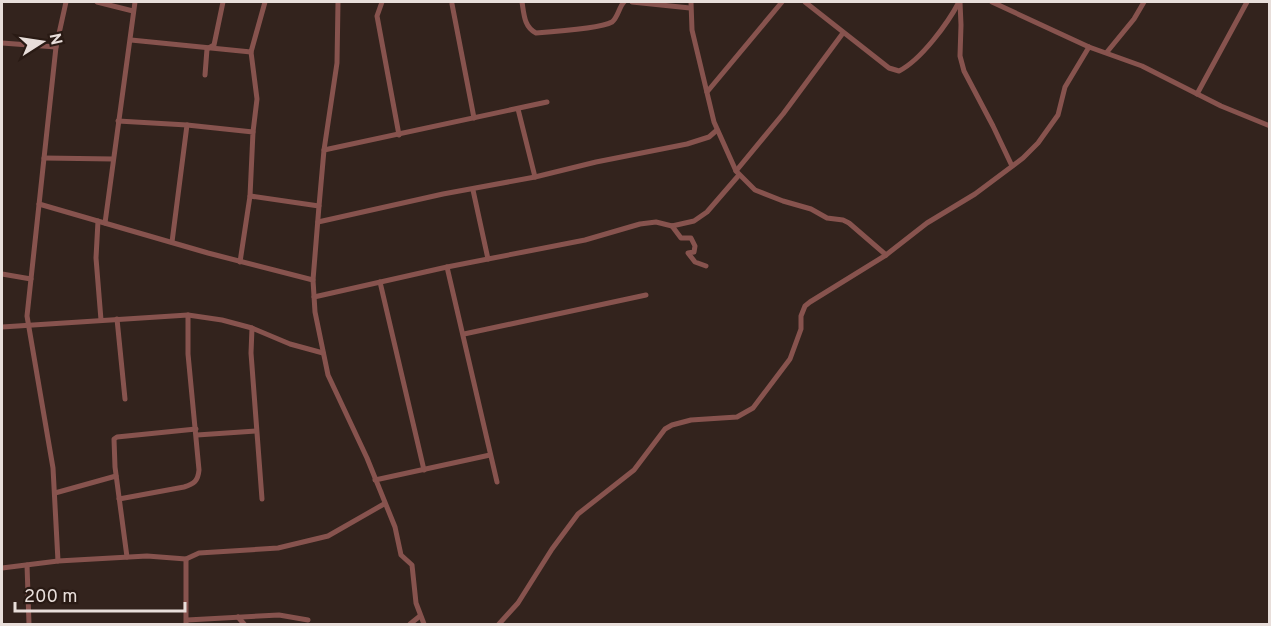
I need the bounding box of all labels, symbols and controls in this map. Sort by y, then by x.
north arrow [12,12,72,72]
text: N [44,32,66,47]
scale bar [15,575,184,613]
text: 200 m [24,586,77,609]

